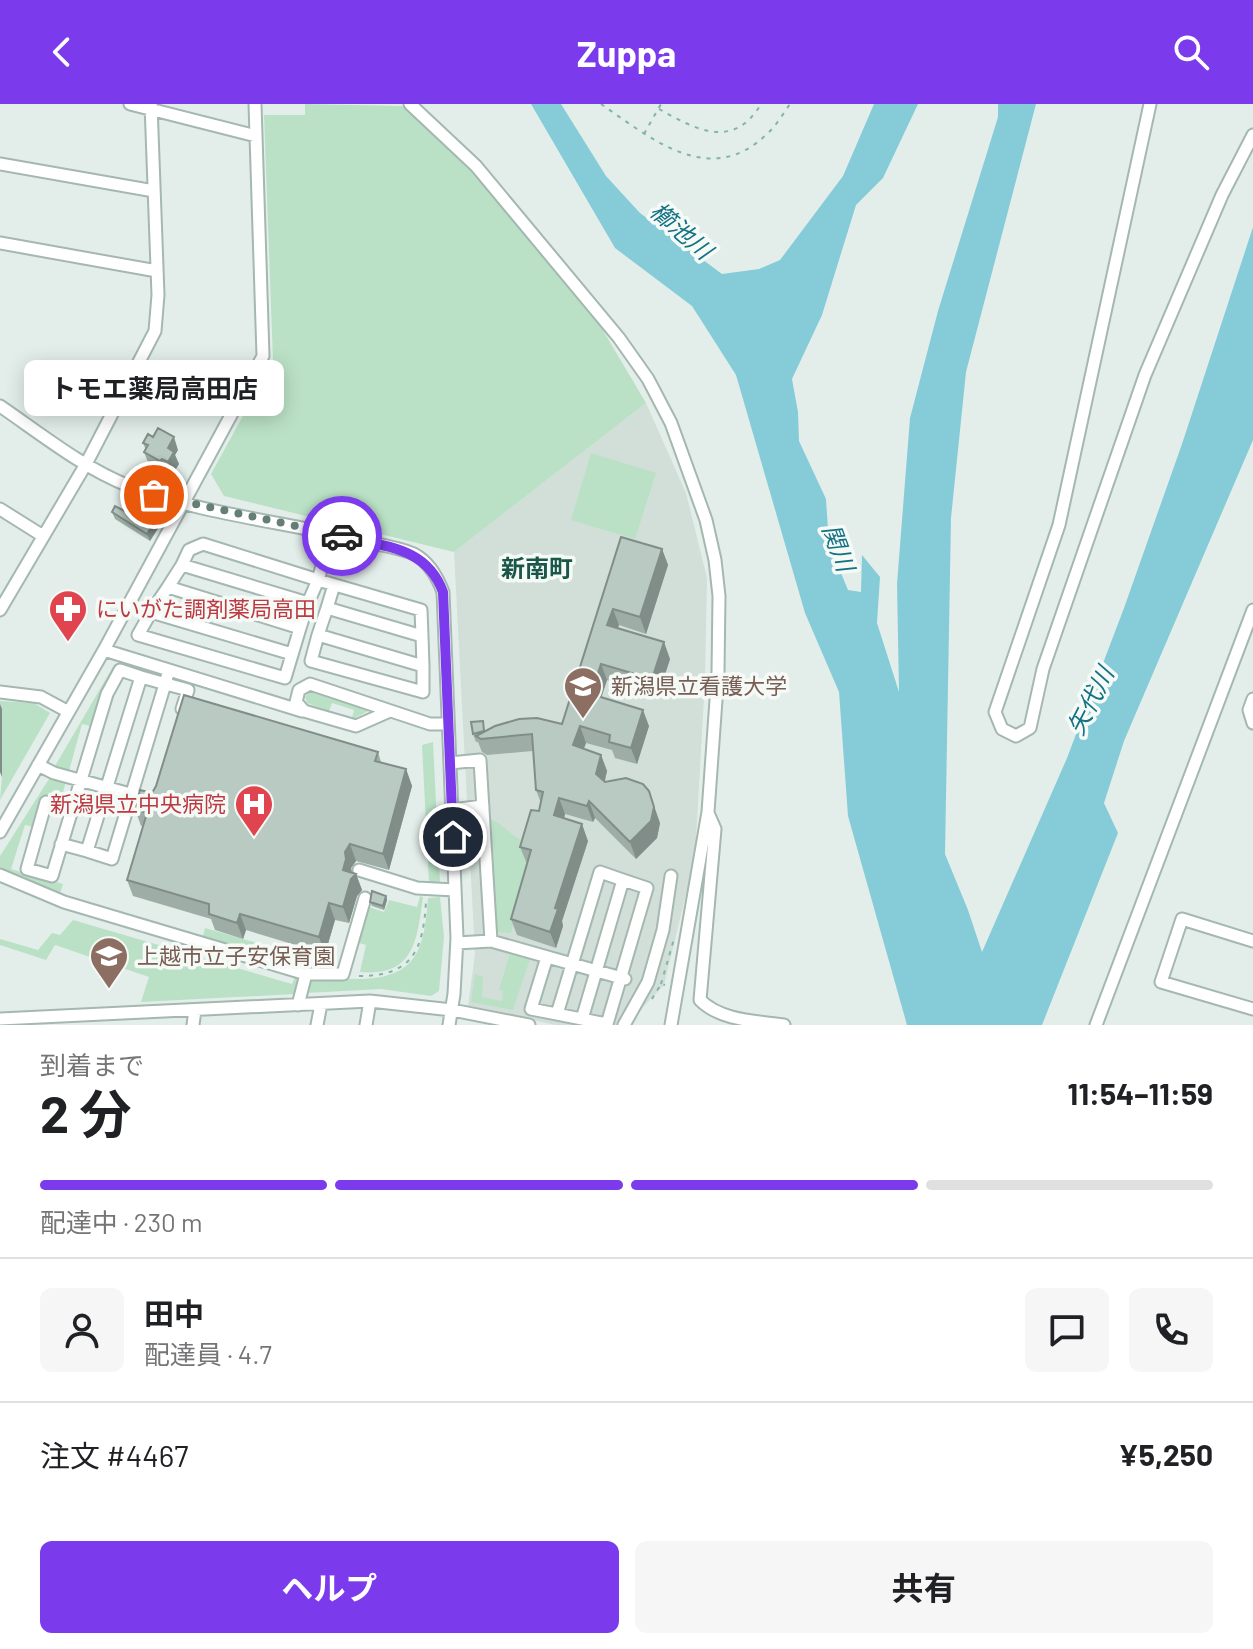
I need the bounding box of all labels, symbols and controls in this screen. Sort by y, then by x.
icon: back [40,30,84,74]
icon: search [1169,30,1213,74]
text: Zuppa [577,31,676,74]
water label: 櫛池川 [645,195,721,266]
callout: トモエ薬局高田店 [24,359,284,415]
text: トモエ薬局高田店 [50,372,258,403]
pin [120,461,188,529]
icon: bag [132,473,176,517]
courier [302,496,382,576]
icon: car [320,514,364,558]
water label: 関川 [818,520,862,578]
district label: 新南町 [501,553,573,582]
pharmacy icon: にいがた調剤薬局高田 [47,588,89,643]
place label: にいがた調剤薬局高田 [96,595,316,621]
water label: 矢代川 [1060,659,1120,739]
school or university icon: 新潟県立看護大学 [562,665,604,720]
place label: 新潟県立看護大学 [611,672,787,698]
hospital icon: 新潟県立中央病院 [233,783,275,838]
place label: 新潟県立中央病院 [50,790,226,816]
pin [419,803,487,871]
icon: home [431,815,475,859]
school or university icon: 上越市立子安保育園 [88,935,130,990]
place label: 上越市立子安保育園 [137,942,335,968]
text: 到着まで [40,1049,144,1080]
text: 11:54–11:59 [1068,1075,1213,1111]
text: 2 分 [40,1081,132,1143]
text: 配達中 · 230 m [40,1206,202,1237]
button: person [40,1288,124,1372]
button: chat [1025,1288,1109,1372]
button: phone [1129,1288,1213,1372]
text: 田中 [144,1295,204,1331]
text: 配達員 · 4.7 [144,1338,272,1369]
text: ¥5,250 [1118,1436,1213,1472]
text: 注文 #4467 [40,1437,188,1473]
button: ヘルプ [40,1541,619,1633]
button: 共有 [635,1541,1213,1633]

